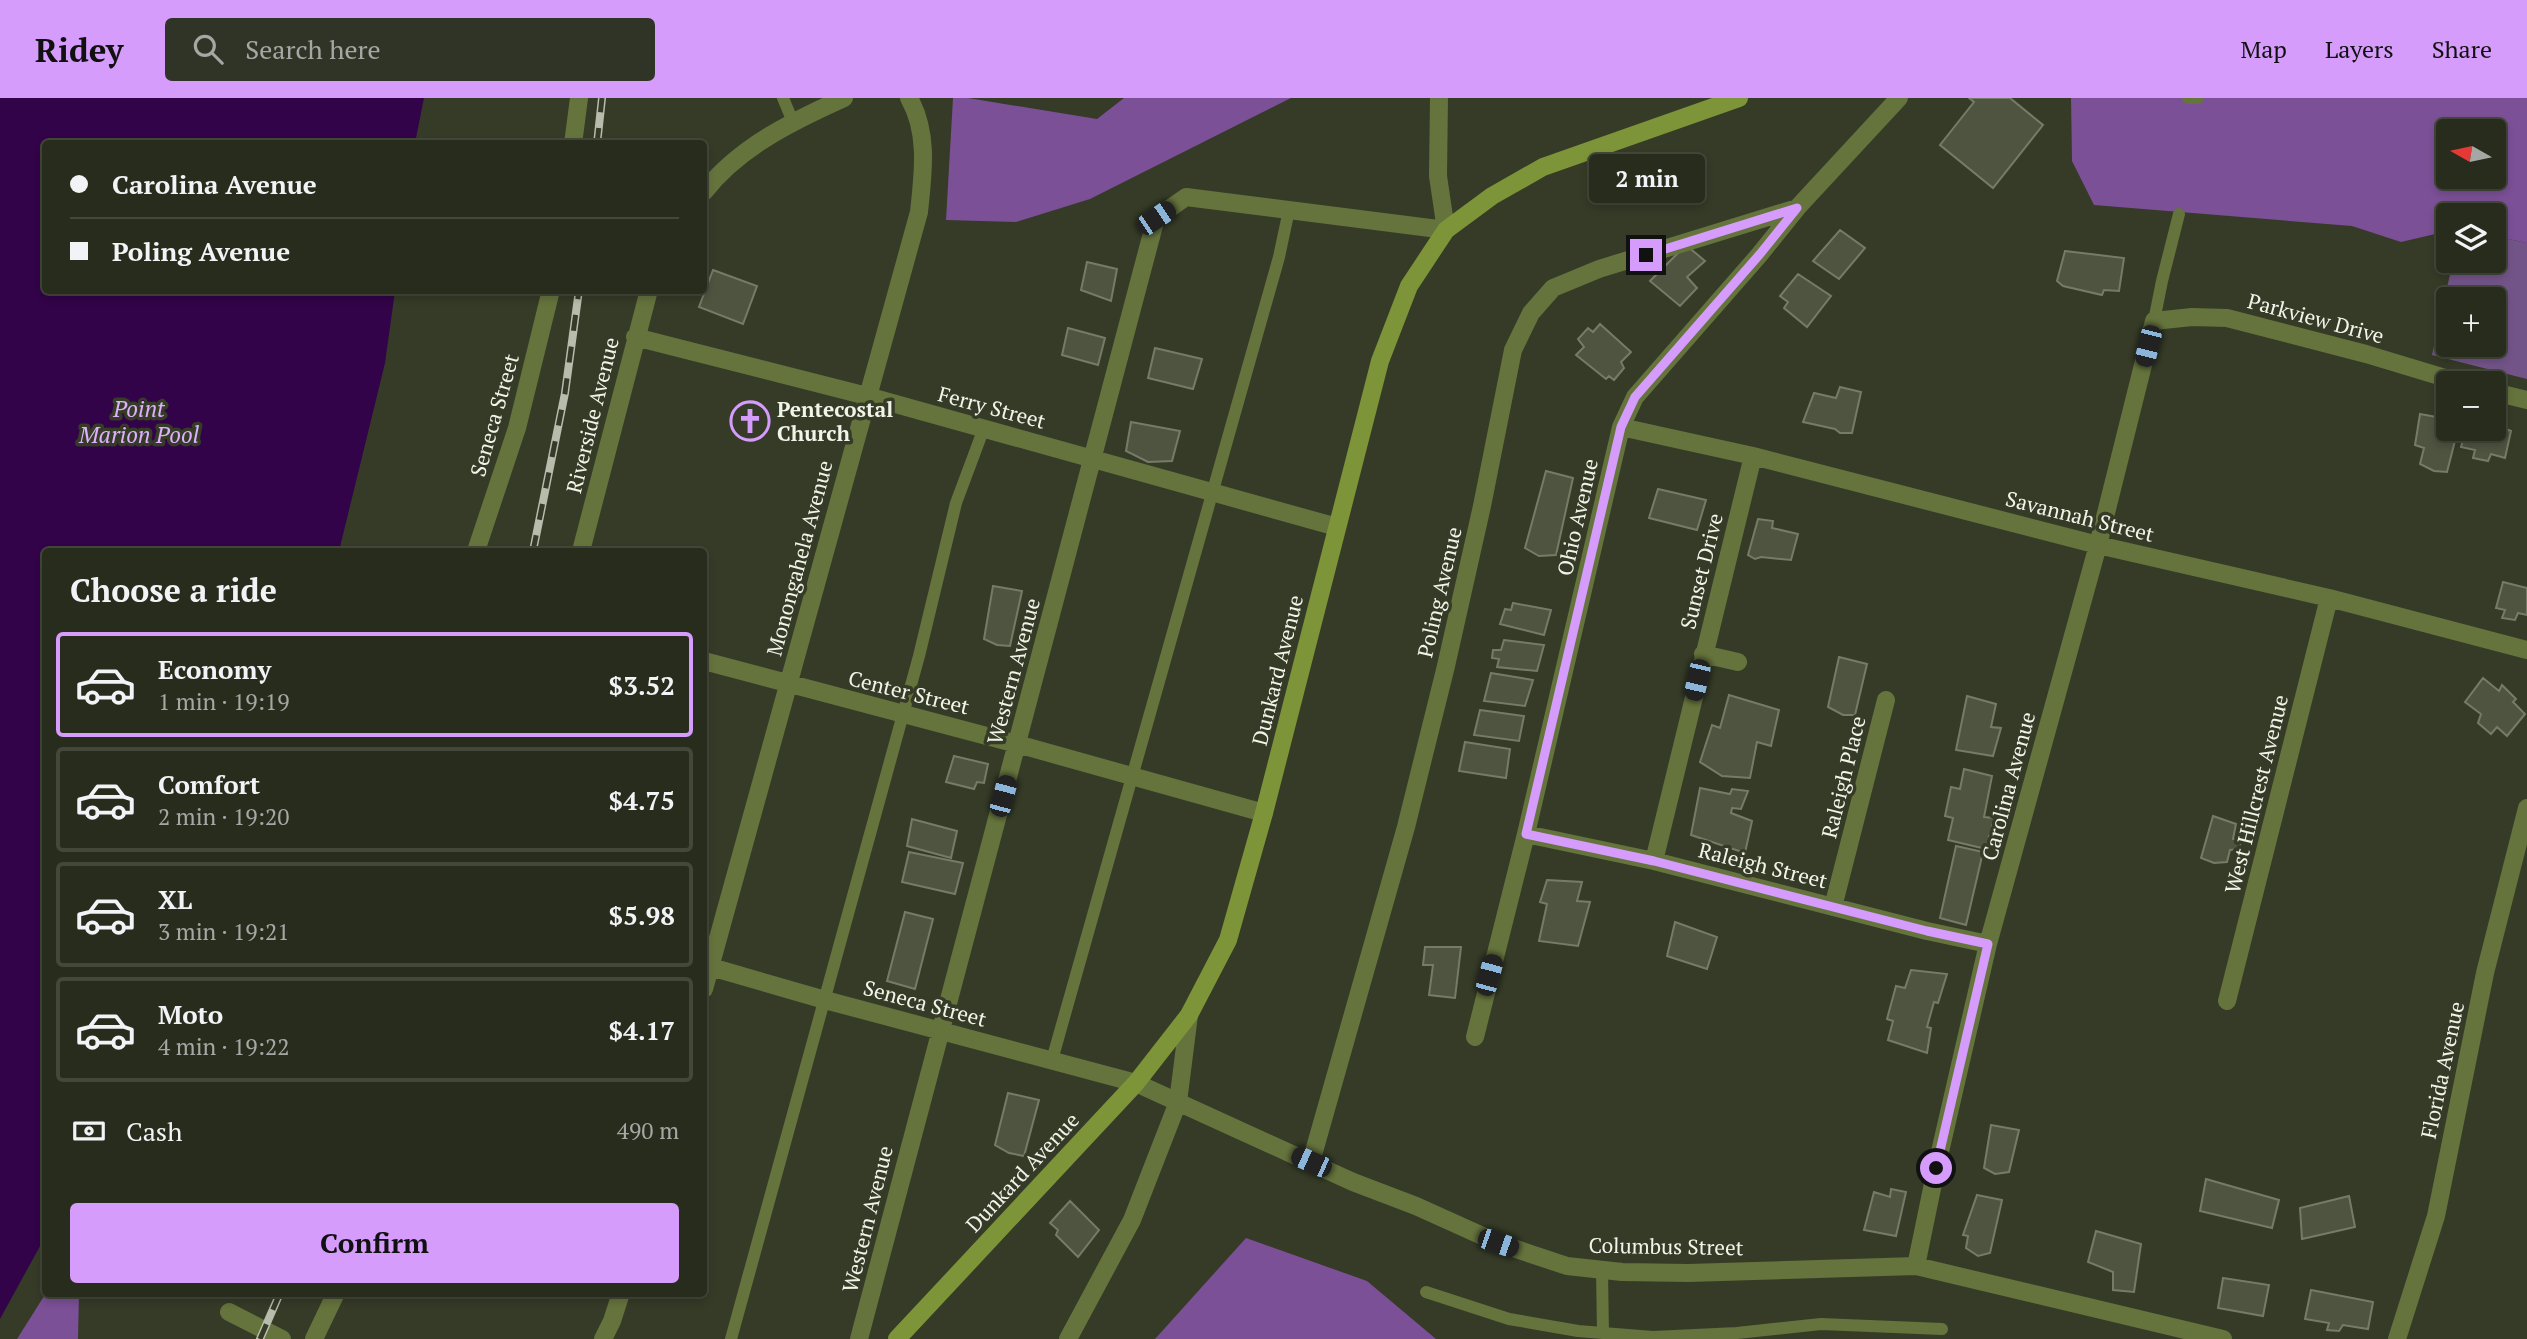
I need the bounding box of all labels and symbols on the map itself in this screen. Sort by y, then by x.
north arrow [2436,119,2506,189]
callout: 2 min [1588,153,1704,202]
car [1133,198,1180,238]
route end [1630,239,1662,271]
street label: Parkview Drive [2245,286,2387,350]
car [2133,323,2164,369]
street label: Riverside Avenue [559,334,625,496]
street label: Seneca Street [463,350,525,480]
street label: Ferry Street [935,379,1049,435]
water label: Point Marion Pool [78,393,200,450]
place label: Pentecostal Church [777,395,893,447]
church icon: Pentecostal Church [729,400,771,442]
street label: Ohio Avenue [1550,456,1604,578]
street label: Monongahela Avenue [759,457,839,659]
street label: Savannah Street [2003,484,2157,548]
street label: Sunset Drive [1673,510,1729,632]
street label: Poling Avenue [1410,524,1468,660]
street label: Dunkard Avenue [1245,592,1309,748]
street label: Western Avenue [980,595,1046,747]
car [1683,657,1712,703]
street label: Center Street [846,663,973,721]
street label: West Hillcrest Avenue [2218,692,2294,896]
street label: Carolina Avenue [1975,708,2041,864]
street label: Raleigh Place [1814,713,1872,841]
car [988,773,1019,819]
street label: Raleigh Street [1696,835,1830,895]
car [1474,952,1505,998]
street label: Seneca Street [860,973,990,1033]
street label: Florida Avenue [2414,999,2470,1141]
street label: Dunkard Avenue [959,1106,1085,1238]
street label: Western Avenue [835,1143,899,1295]
car [1288,1144,1335,1180]
route start [1920,1152,1952,1184]
car [1475,1226,1522,1260]
street label: Columbus Street [1588,1231,1744,1261]

